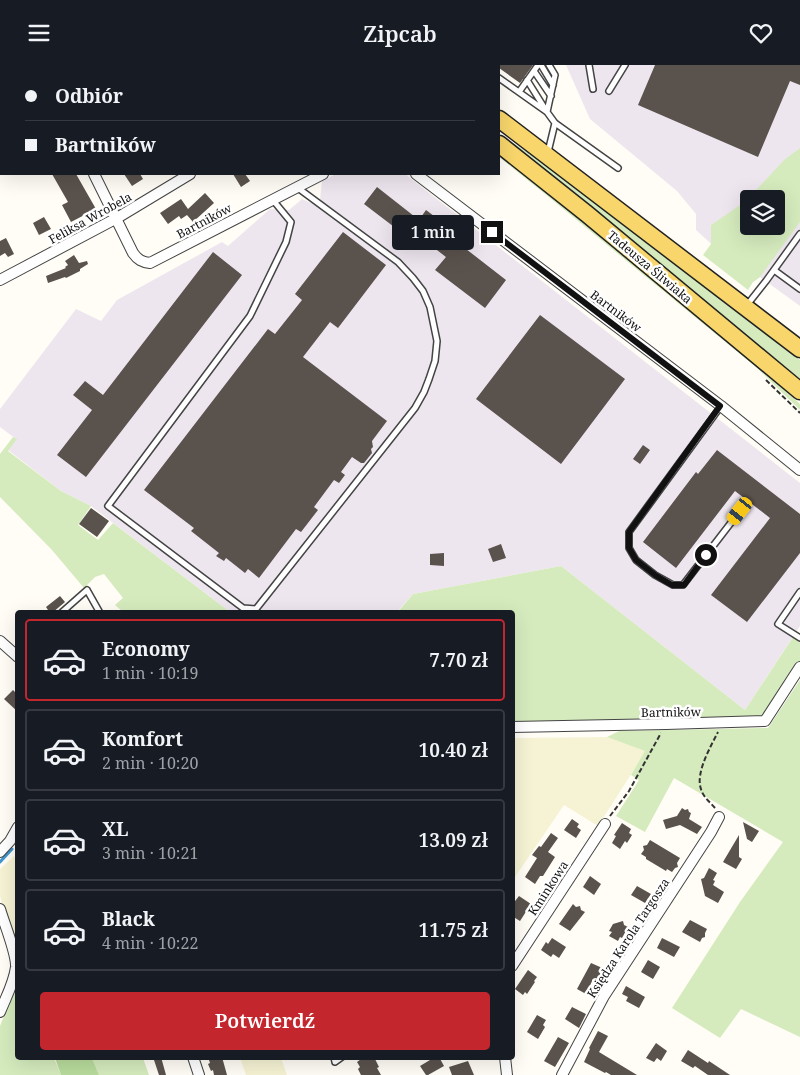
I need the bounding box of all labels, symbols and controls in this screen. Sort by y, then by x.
text: Zipcab [363,18,437,48]
icon: menu [25,19,53,47]
icon: heart [747,19,775,47]
text: Odbiór [55,83,123,109]
text: Bartników [55,132,156,158]
street label: Feliksa Wrobela [46,188,135,248]
map controls [740,190,785,235]
button: layers [740,190,785,235]
street label: Bartników [173,199,235,243]
callout: 1 min [392,215,474,249]
text: 1 min [411,221,455,243]
route end [481,221,503,243]
street label: Tadeusza Śliwiaka [604,227,696,308]
street label: Bartników [587,286,646,336]
car [724,495,755,527]
route start [695,544,717,566]
text: Economy [102,636,190,662]
icon: car [42,638,87,683]
text: 7.70 zł [429,647,488,673]
text: 1 min · 10:19 [102,662,198,684]
street label: Bartników [641,703,702,721]
text: Komfort [102,726,183,752]
icon: car [42,728,87,773]
text: 10.40 zł [419,737,488,763]
text: 2 min · 10:20 [102,752,198,774]
text: XL [102,816,128,842]
icon: car [42,818,87,863]
text: 13.09 zł [419,827,488,853]
text: 3 min · 10:21 [102,842,198,864]
street label: Kminkowa [524,857,572,919]
street label: Księdza Karola Targosza [583,875,673,1001]
text: Black [102,906,155,932]
icon: car [42,908,87,953]
text: 11.75 zł [419,917,488,943]
text: 4 min · 10:22 [102,932,198,954]
button: Potwierdź [40,992,490,1050]

